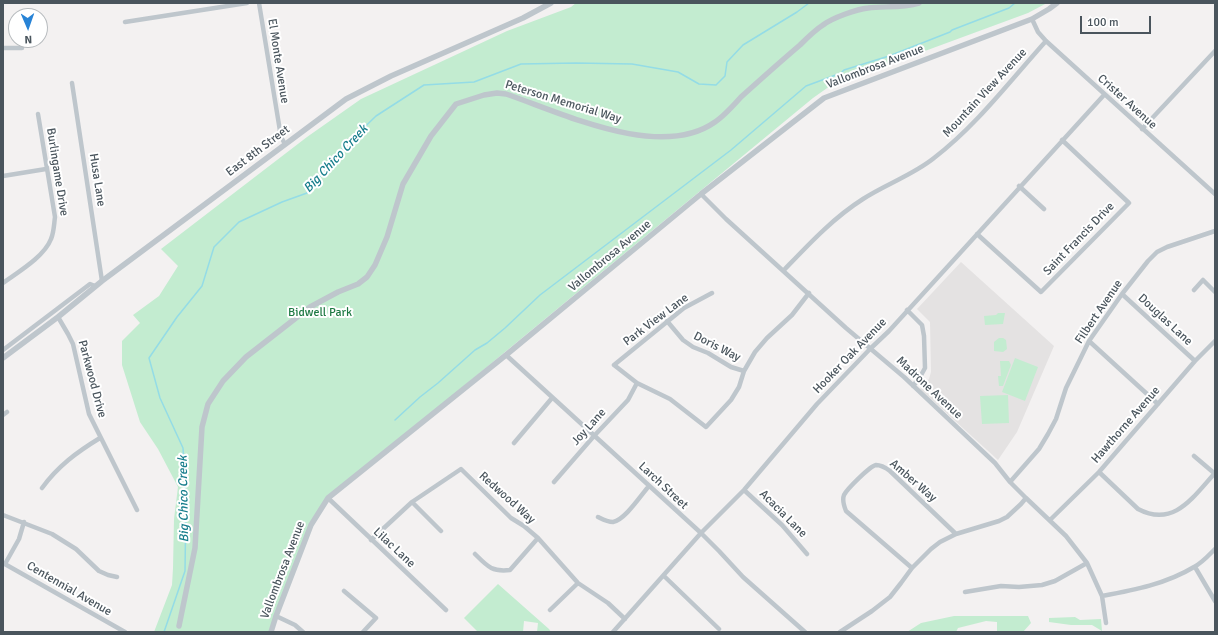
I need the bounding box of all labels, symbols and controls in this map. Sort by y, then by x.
north arrow [8,8,48,48]
scale bar [1082,8,1153,34]
text: 100 m [1087,15,1119,30]
street label: El Monte Avenue [264,18,292,104]
text: N [24,33,32,46]
street label: Vallombrosa Avenue [824,42,926,92]
street label: Mountain View Avenue [940,45,1030,141]
street label: Crister Avenue [1094,72,1160,132]
street label: Peterson Memorial Way [503,77,623,127]
street label: East 8th Street [223,122,293,180]
water label: Big Chico Creek [301,122,371,196]
street label: Burlingame Drive [43,127,71,217]
street label: Husa Lane [86,152,108,208]
street label: Saint Francis Drive [1040,199,1118,279]
street label: Vallombrosa Avenue [566,217,654,295]
street label: Filbert Avenue [1072,277,1126,347]
street label: Park View Lane [621,291,691,349]
street label: Douglas Lane [1135,291,1195,349]
park label: Bidwell Park [288,306,352,320]
street label: Hooker Oak Avenue [810,315,890,397]
street label: Doris Way [691,329,743,365]
street label: Parkwood Drive [75,339,109,419]
street label: Madrone Avenue [893,354,965,422]
street label: Hawthorne Avenue [1089,384,1163,466]
street label: Joy Lane [569,406,609,448]
water label: Big Chico Creek [175,455,193,543]
street label: Amber Way [887,457,939,505]
street label: Larch Street [635,459,691,513]
street label: Redwood Way [476,469,538,527]
street label: Acacia Lane [756,487,810,541]
street label: Vallombrosa Avenue [258,519,308,621]
street label: Lilac Lane [370,525,418,571]
street label: Centennial Avenue [24,559,114,619]

